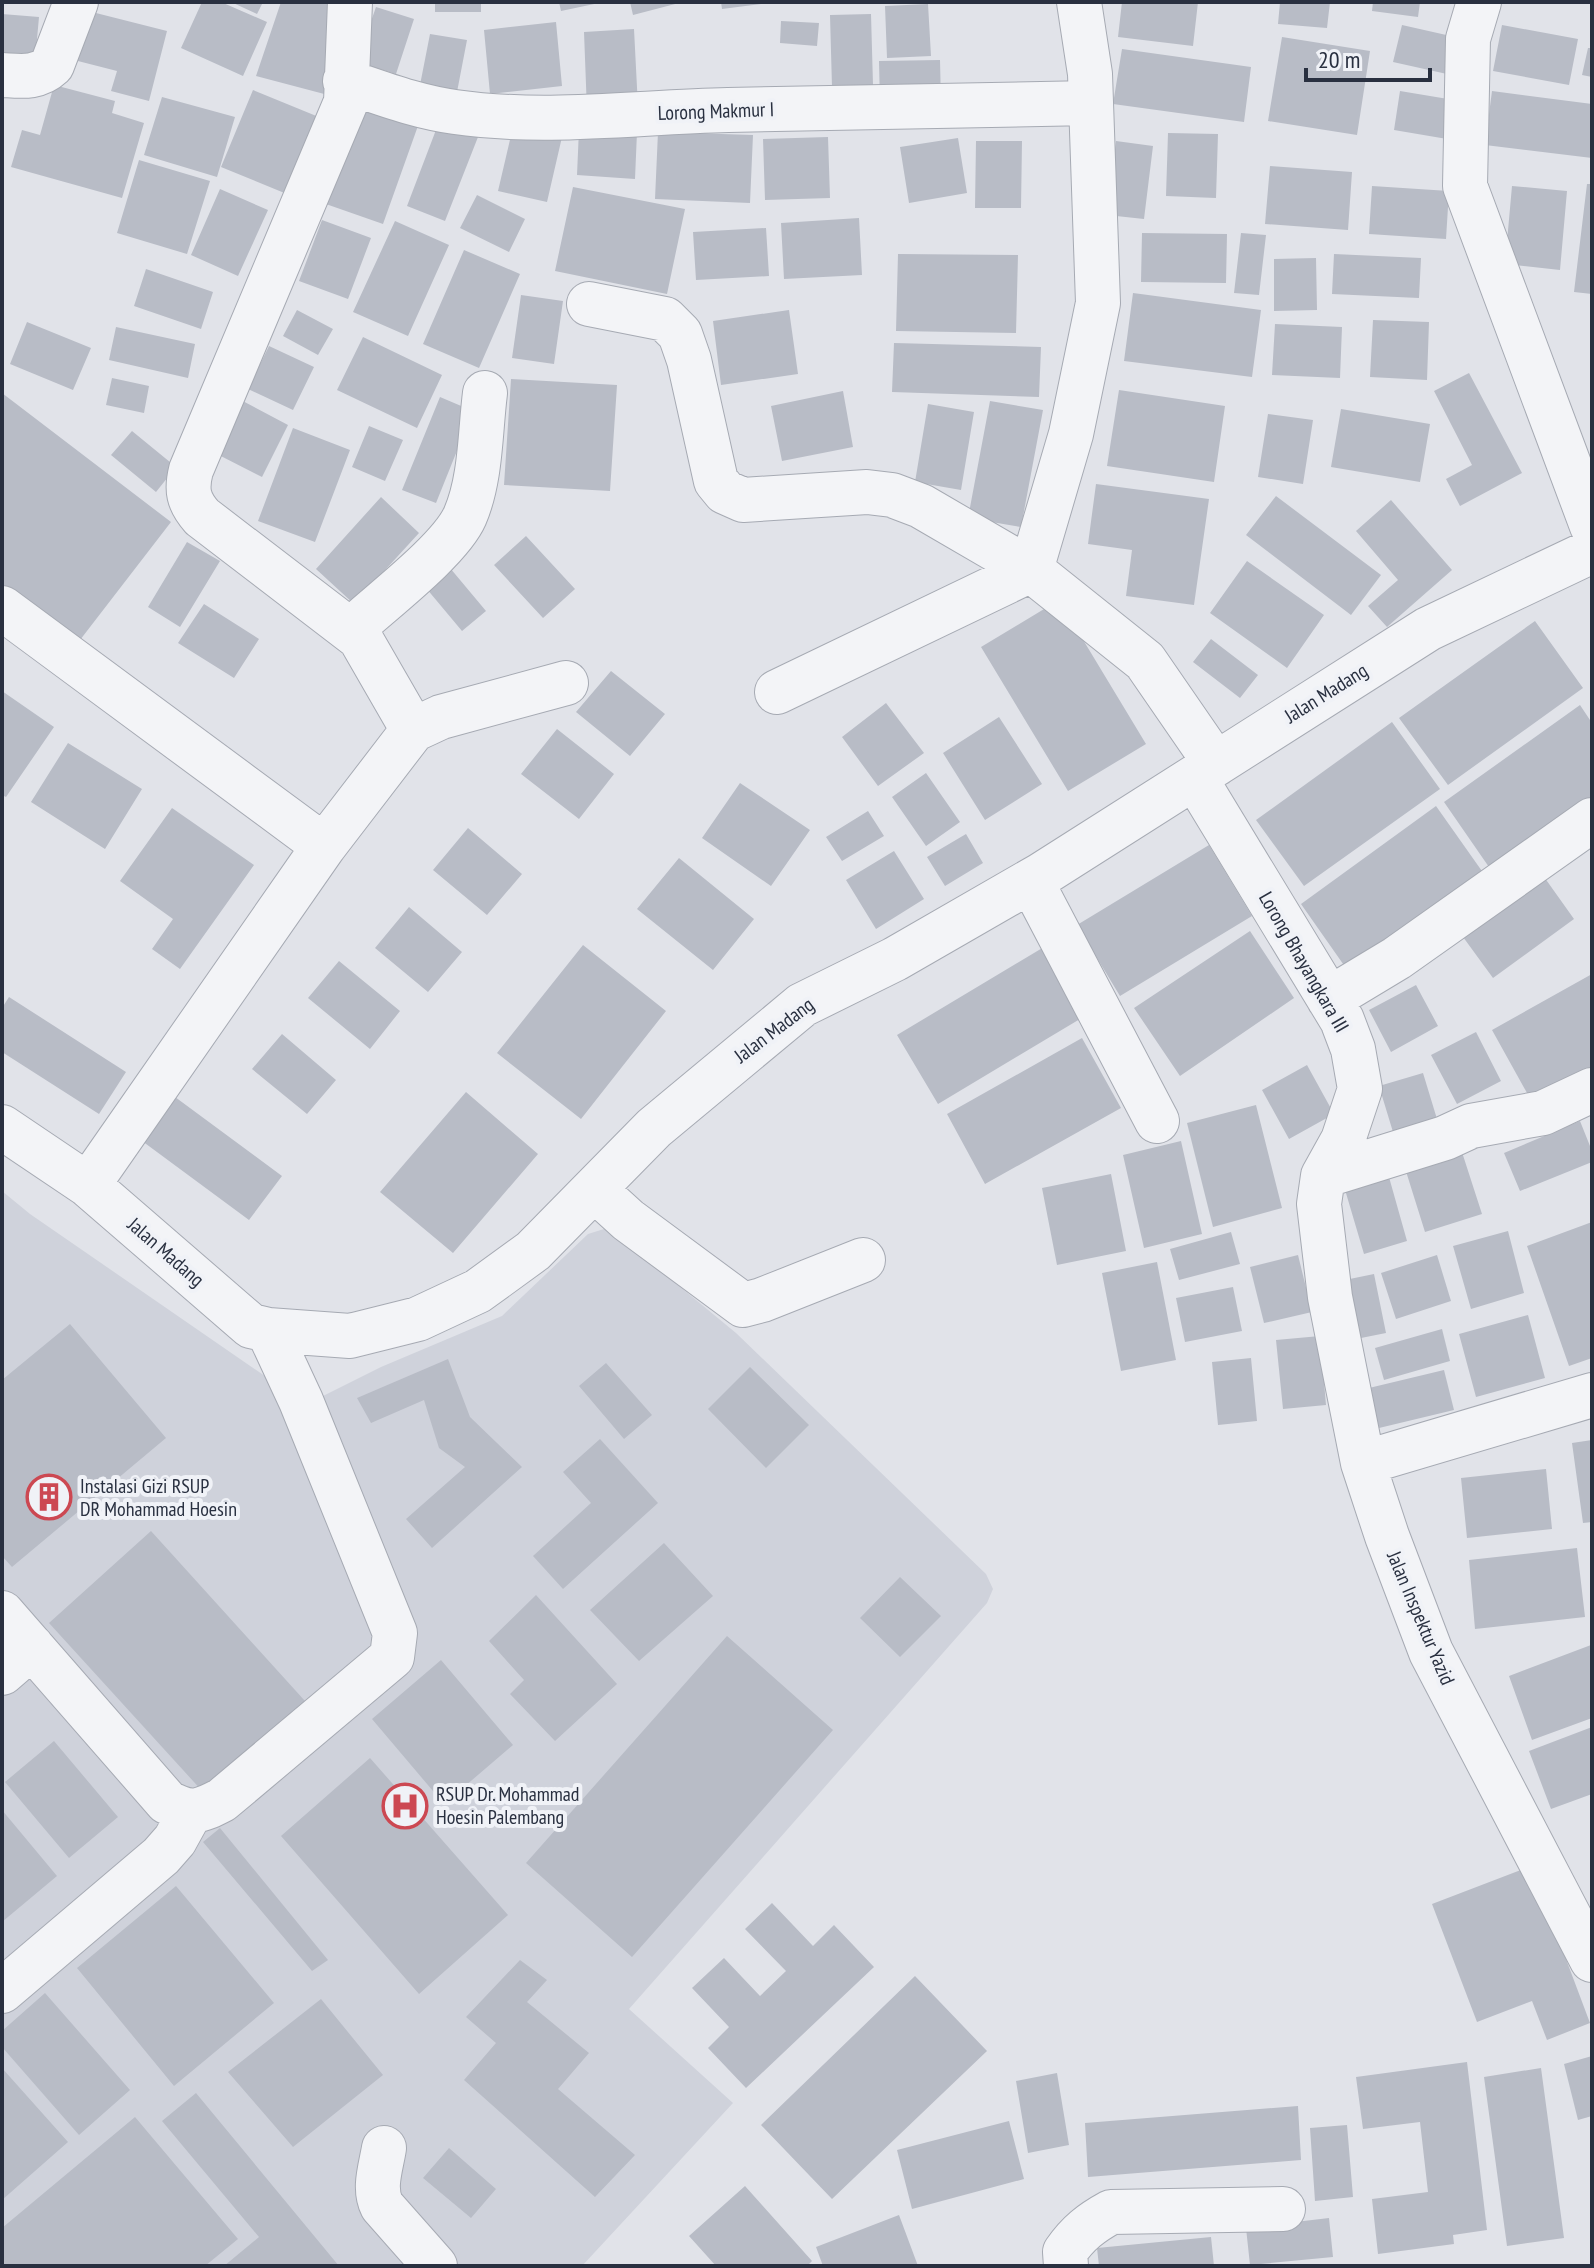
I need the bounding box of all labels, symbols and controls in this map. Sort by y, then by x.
scale bar [1306,32,1430,82]
text: 20 m [1318,44,1360,75]
street label: Lorong Makmur I [657,96,775,126]
street label: Jalan Madang [1279,657,1372,729]
street label: Lorong Bhayangkara III [1253,887,1355,1037]
street label: Jalan Madang [728,992,819,1069]
street label: Jalan Madang [121,1211,210,1292]
building icon: Instalasi Gizi RSUP DR Mohammad Hoesin [25,1473,73,1521]
place label: Instalasi Gizi RSUP DR Mohammad Hoesin [80,1473,237,1522]
street label: Jalan Inspektur Yazid [1381,1546,1461,1689]
place label: RSUP Dr. Mohammad Hoesin Palembang [436,1781,580,1830]
hospital icon: RSUP Dr. Mohammad Hoesin Palembang [381,1782,429,1830]

